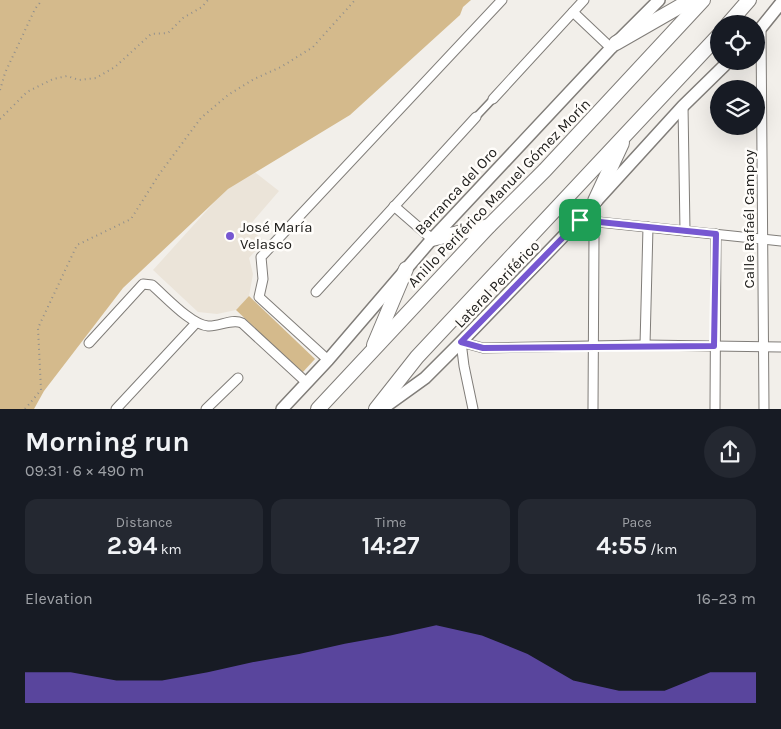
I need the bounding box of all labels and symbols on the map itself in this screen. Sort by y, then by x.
street label: Anillo Periférico Manuel Gómez Morín [404,95,594,291]
street label: Barranca del Oro [411,144,501,238]
street label: Calle Rafaél Campoy [740,150,758,288]
pin [559,199,601,241]
place label: José María Velasco [240,218,313,253]
marker: José María Velasco [224,230,236,242]
street label: Lateral Periférico [451,237,543,331]

